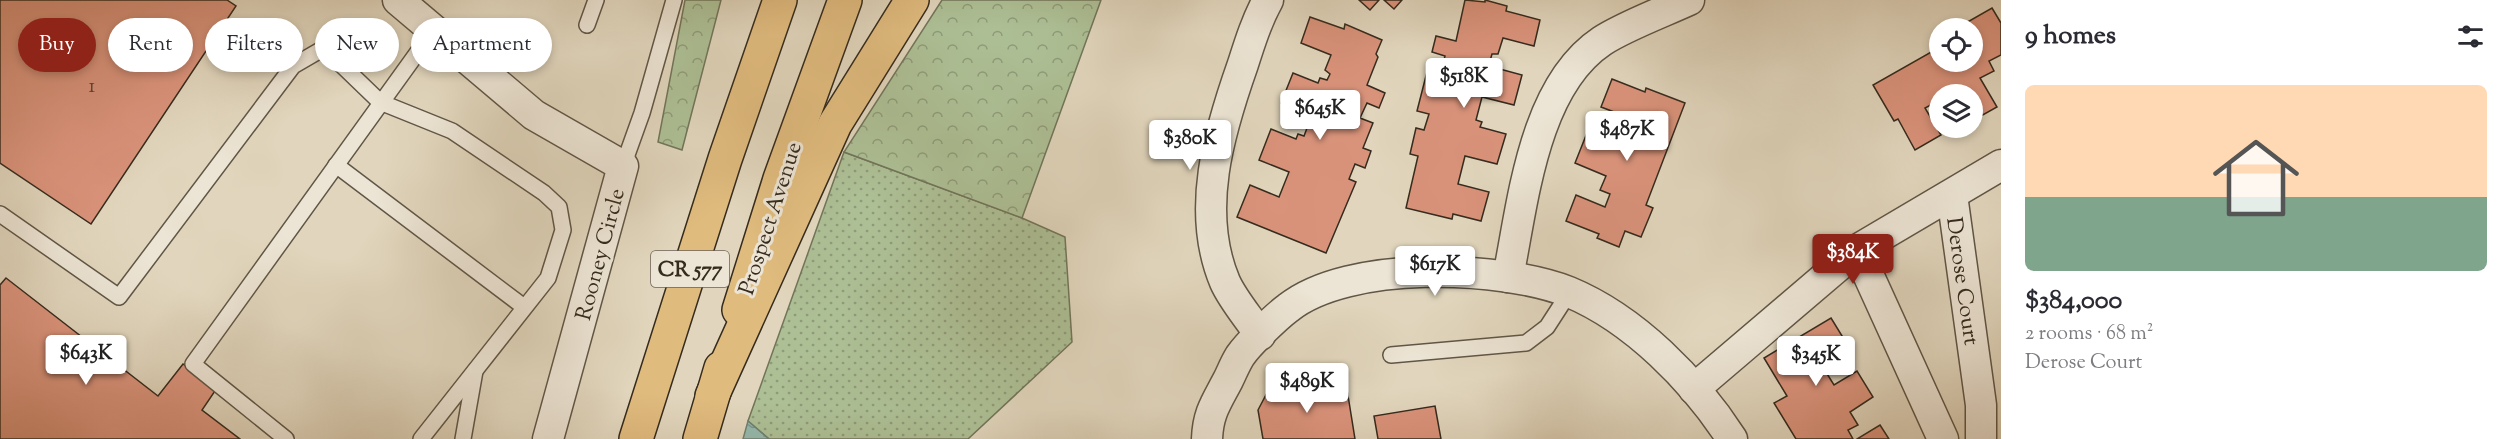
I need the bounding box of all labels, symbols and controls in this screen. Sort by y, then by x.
chip: Buy [18,18,96,72]
chip: Rent [108,18,193,72]
chip: Filters [205,18,303,72]
chip: New [315,18,399,72]
chip: Apartment [411,18,552,72]
map controls [1929,18,1983,138]
button: locate [1929,18,1983,72]
text: 9 homes [2025,18,2116,55]
icon: filters [2454,20,2487,53]
pin: $518K [1422,58,1506,109]
text: $518K [1440,63,1488,92]
house number: 1 [89,73,96,102]
button: layers [1929,84,1983,138]
pin: $645K [1278,90,1362,141]
text: $645K [1294,95,1346,124]
pin: $487K [1585,111,1669,162]
text: $487K [1599,116,1655,145]
pin: $380K [1148,120,1232,171]
icon: home [2202,124,2310,232]
text: $380K [1163,125,1217,154]
street label: Prospect Avenue [732,138,812,300]
street label: Rooney Circle [569,185,635,324]
street label: Derose Court [1936,215,1986,348]
pin: $384K [1811,234,1895,285]
text: $384K [1826,239,1880,268]
pin: $617K [1393,246,1477,297]
road number: CR 577 [651,251,729,287]
text: $617K [1409,251,1461,280]
text: $384,000 [2025,283,2122,320]
text: 2 rooms · 68 m² [2025,320,2153,349]
pin: $643K [44,335,128,386]
pin: $345K [1774,336,1858,387]
text: $643K [60,340,112,369]
text: $345K [1791,341,1841,370]
text: Derose Court [2025,349,2142,378]
pin: $489K [1265,363,1349,414]
text: $489K [1280,368,1334,397]

